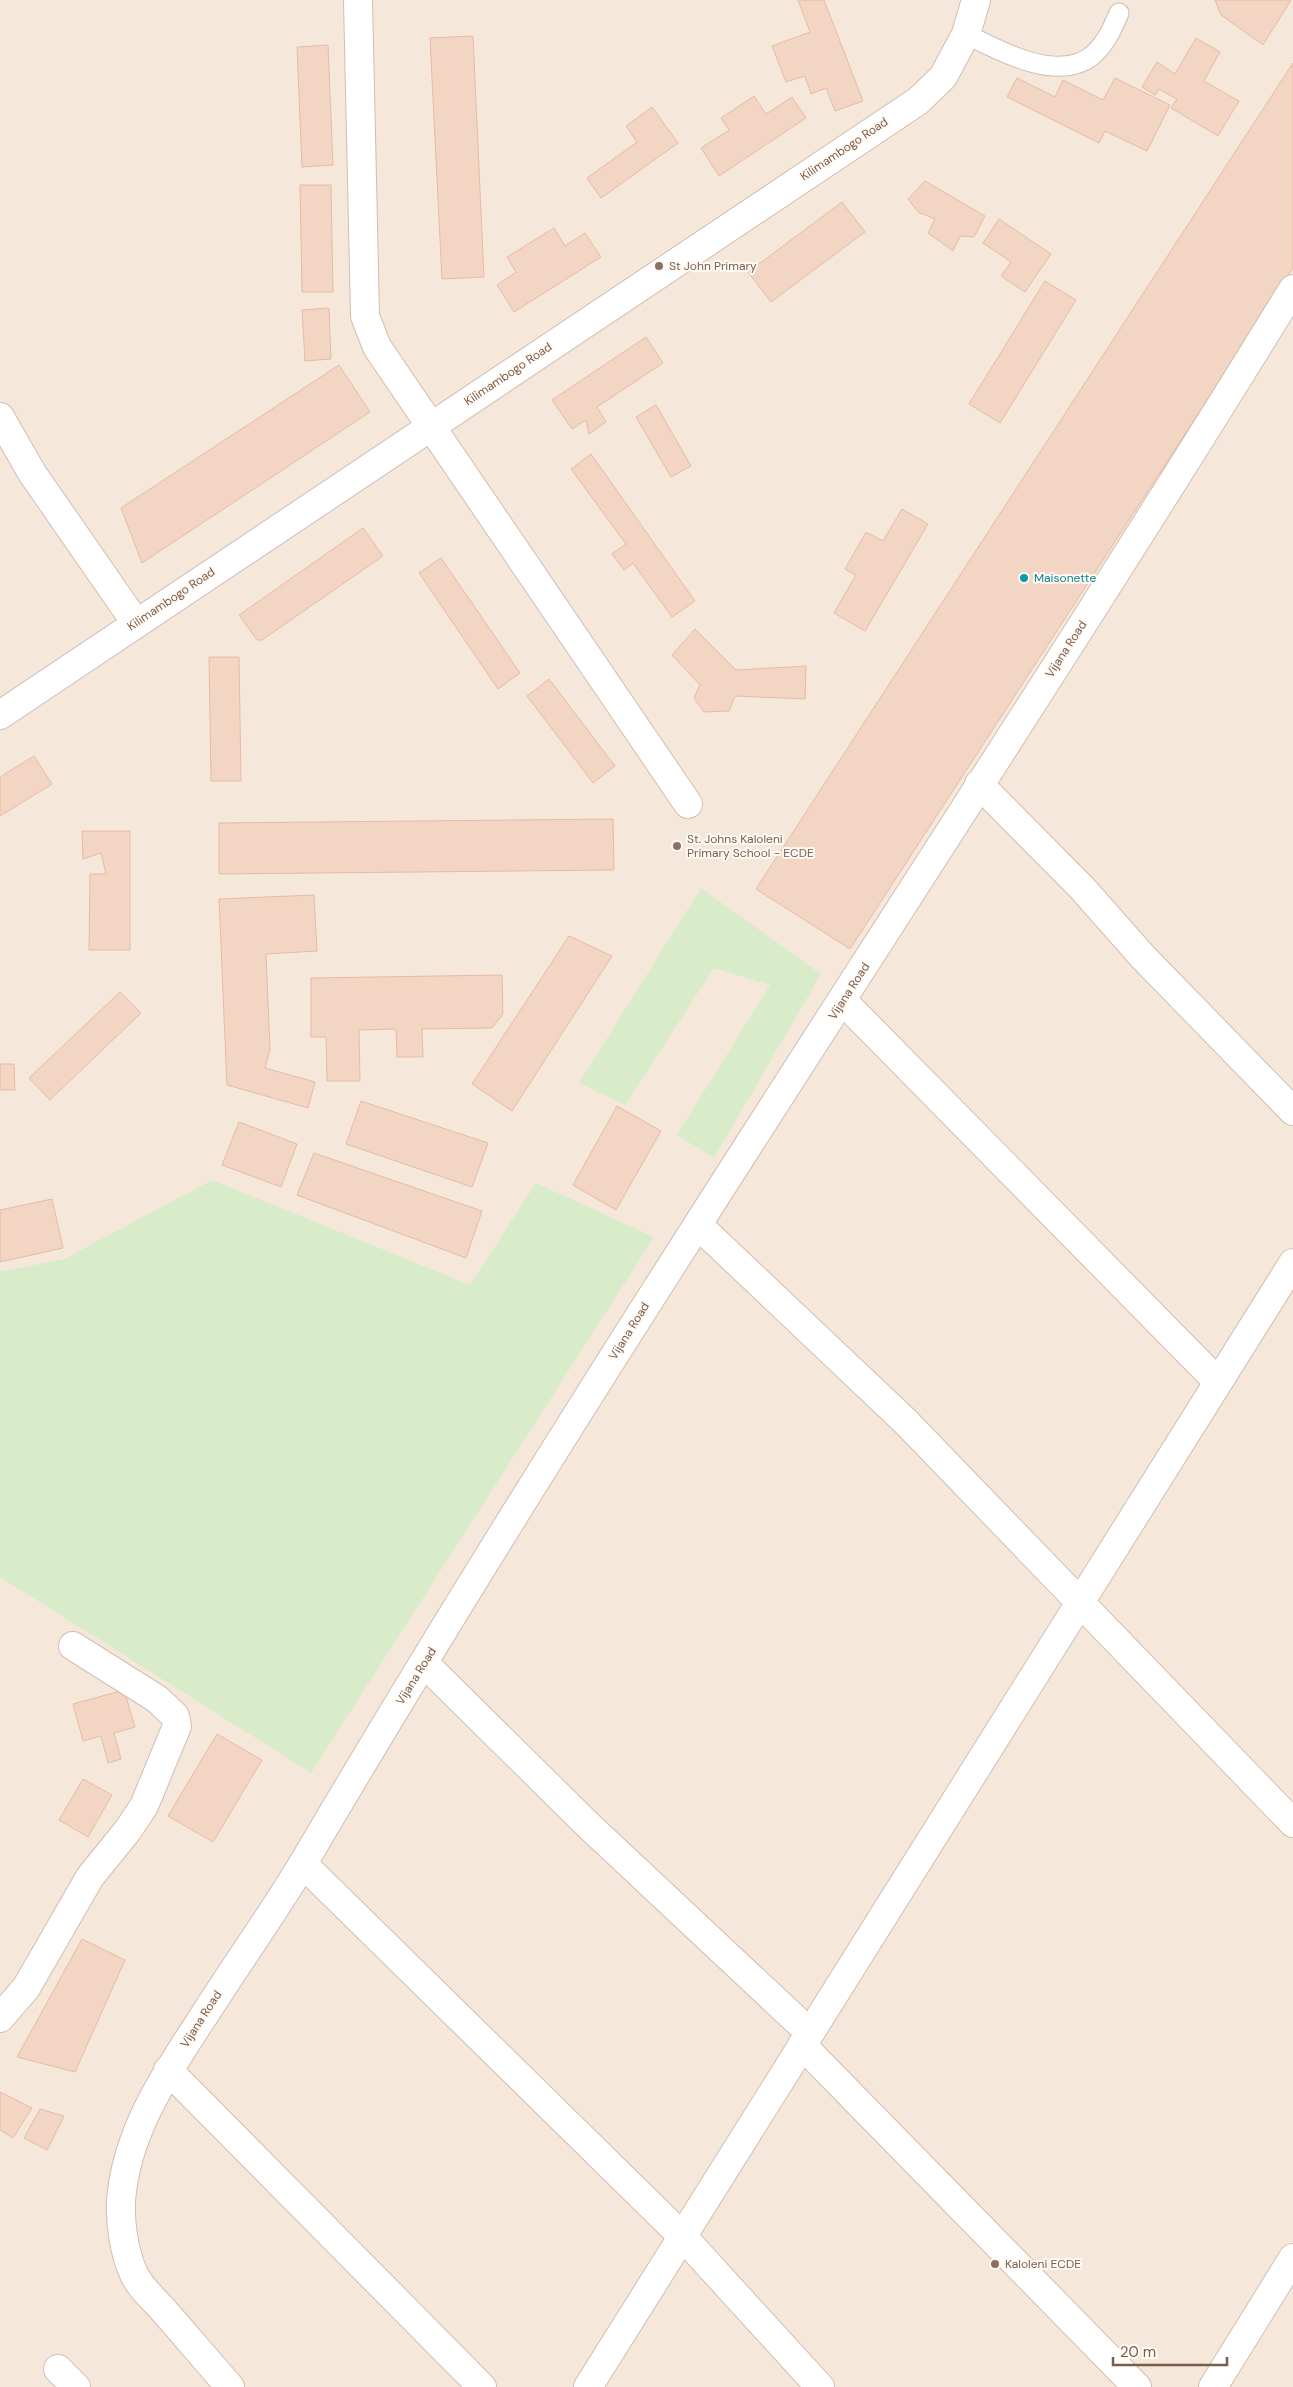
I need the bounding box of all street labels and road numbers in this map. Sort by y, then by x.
street label: Kilimambogo Road [797,114,891,184]
street label: Kilimambogo Road [461,339,555,409]
street label: Kilimambogo Road [124,564,218,634]
street label: Vijana Road [1042,617,1090,681]
street label: Vijana Road [825,959,873,1023]
street label: Vijana Road [605,1299,653,1363]
street label: Vijana Road [392,1644,440,1708]
street label: Vijana Road [177,1987,225,2051]

